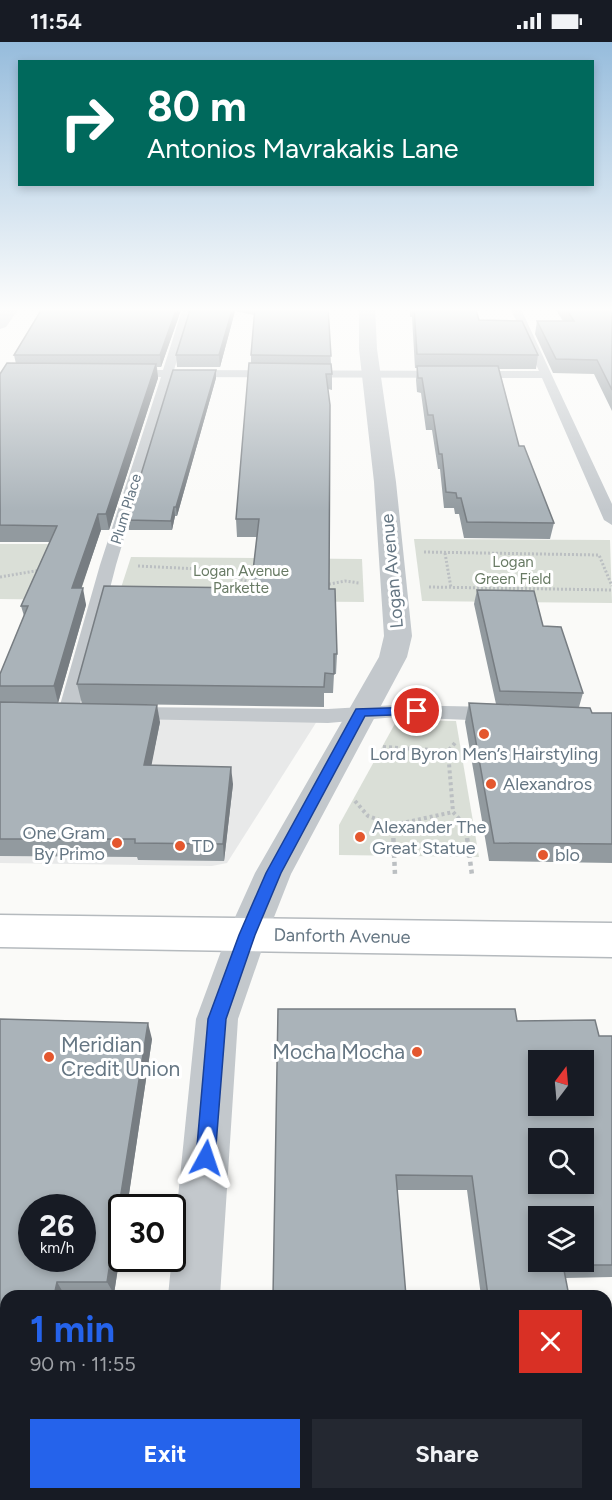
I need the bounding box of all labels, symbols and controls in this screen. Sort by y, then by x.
text: 11:54 [30,8,82,35]
text: 80 m [147,81,247,132]
icon: right [48,84,126,162]
text: Antonios Mavrakakis Lane [147,132,459,165]
street label: Plum Place [107,472,145,546]
street label: Logan Avenue [376,513,408,629]
park label: Logan Green Field [475,553,551,588]
park label: Logan Avenue Parkette [193,562,289,597]
pin [391,685,442,736]
icon: arrive [400,694,433,727]
marker: Lord Byron Men’s Hairstyling [477,727,491,741]
place label: Lord Byron Men’s Hairstyling [370,743,598,765]
place label: Alexandros [503,773,592,795]
marker: Alexandros [484,777,498,791]
place label: Alexander The Great Statue [372,816,486,859]
place label: One Gram By Primo [22,822,105,865]
marker: Alexander The Great Statue [353,830,367,844]
place label: TD [192,835,214,857]
marker: One Gram By Primo [110,836,124,850]
marker: TD [173,839,187,853]
place label: blo [555,844,580,866]
marker: blo [536,848,550,862]
street label: Danforth Avenue [273,924,411,948]
place label: Meridian Credit Union [61,1032,180,1081]
place label: Mocha Mocha [272,1039,405,1064]
marker: Mocha Mocha [410,1045,424,1059]
marker: Meridian Credit Union [42,1050,56,1064]
north arrow [528,1050,594,1116]
map controls [528,1050,594,1272]
position arrow [174,1126,238,1190]
button: search [528,1128,594,1194]
speed limit sign: 30 [108,1194,186,1272]
button: layers [528,1206,594,1272]
text: 26 [40,1207,74,1244]
text: km/h [40,1239,74,1257]
text: 1 min [30,1308,115,1351]
button: close [519,1310,582,1373]
text: 90 m · 11:55 [30,1352,136,1376]
button: Exit [30,1419,300,1488]
button: Share [312,1419,582,1488]

